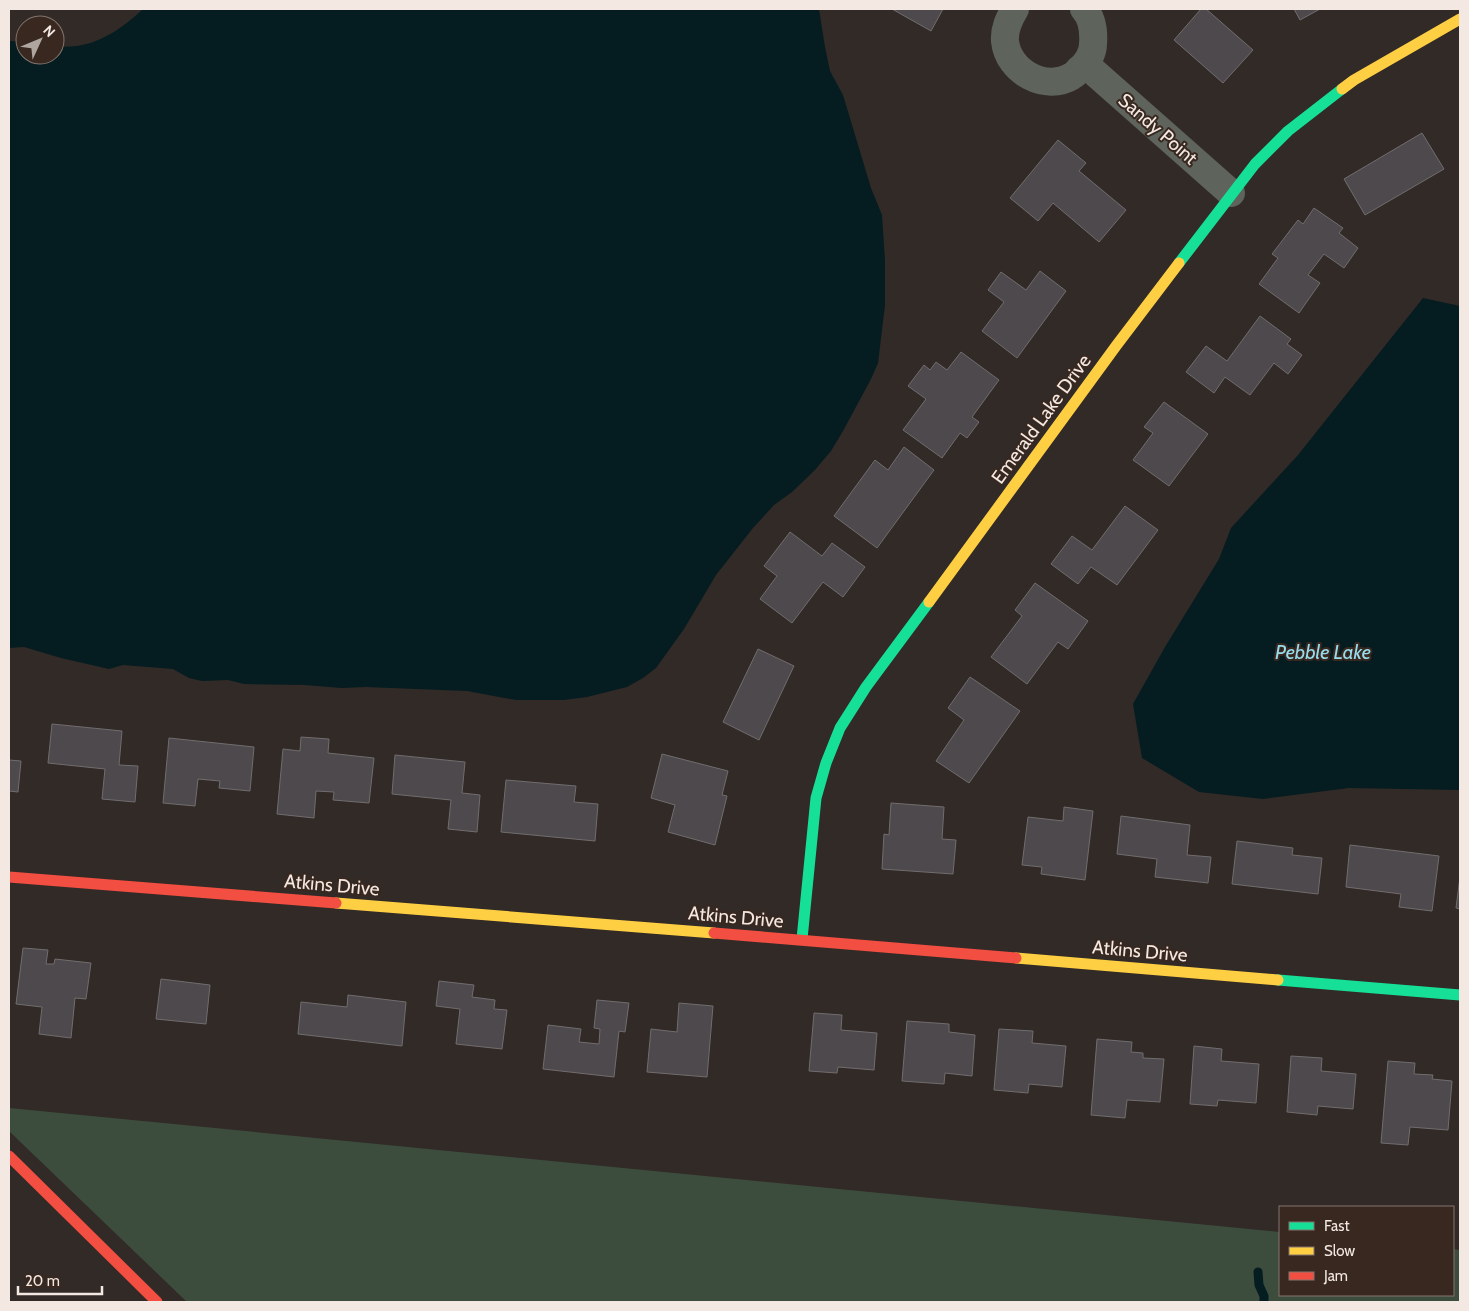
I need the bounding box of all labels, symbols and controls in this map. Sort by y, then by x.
north arrow [15,15,65,65]
text: N [39,21,59,41]
street label: Sandy Point [1114,88,1203,170]
street label: Emerald Lake Drive [986,350,1096,488]
water label: Pebble Lake [1275,640,1371,664]
street label: Atkins Drive [283,869,381,901]
street label: Atkins Drive [687,901,785,933]
street label: Atkins Drive [1091,935,1189,967]
legend [1279,1206,1454,1296]
text: Fast [1324,1217,1349,1235]
text: Slow [1324,1242,1355,1260]
scale bar [18,1264,101,1296]
text: Jam [1323,1267,1348,1285]
text: 20 m [25,1272,60,1290]

